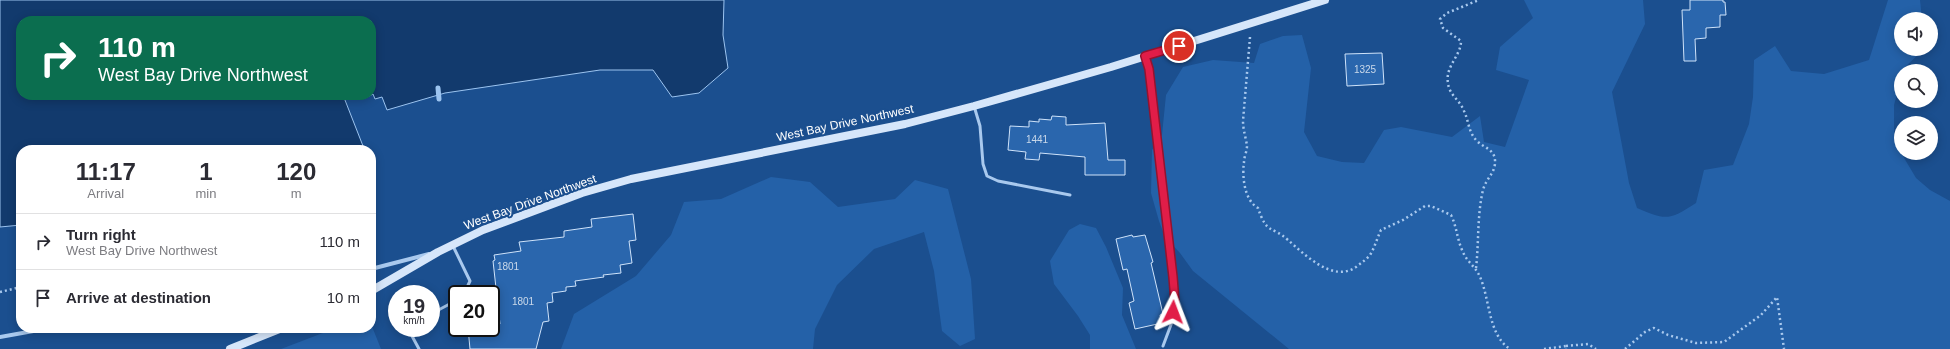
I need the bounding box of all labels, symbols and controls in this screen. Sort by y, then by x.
map controls [1894,12,1938,160]
button: sound [1894,12,1938,56]
pin [1162,29,1196,63]
icon: right [32,32,84,84]
text: 110 m [98,32,176,63]
icon: arrive [1168,35,1190,57]
house number: 1325 [1354,64,1377,75]
button: search [1894,64,1938,108]
text: West Bay Drive Northwest [98,65,308,85]
street label: West Bay Drive Northwest [775,101,915,144]
button: layers [1894,116,1938,160]
house number: 1441 [1026,134,1049,145]
text: 11:17 [76,158,136,185]
text: 1 [199,158,213,185]
text: 120 [276,158,316,185]
street label: West Bay Drive Northwest [462,171,599,232]
text: Arrival [87,186,124,201]
text: min [196,186,216,201]
text: m [291,186,302,201]
text: Turn right [66,226,136,243]
icon: right [32,231,54,253]
text: 110 m [319,233,360,250]
text: West Bay Drive Northwest [66,243,217,258]
house number: 1801 [497,261,520,272]
speed limit sign: 20 [448,285,500,337]
icon: arrive [32,287,54,309]
text: Arrive at destination [66,289,211,306]
text: 10 m [327,289,360,306]
position arrow [1152,291,1194,333]
text: 19 [403,295,425,317]
house number: 1801 [512,296,535,307]
text: km/h [403,315,425,326]

